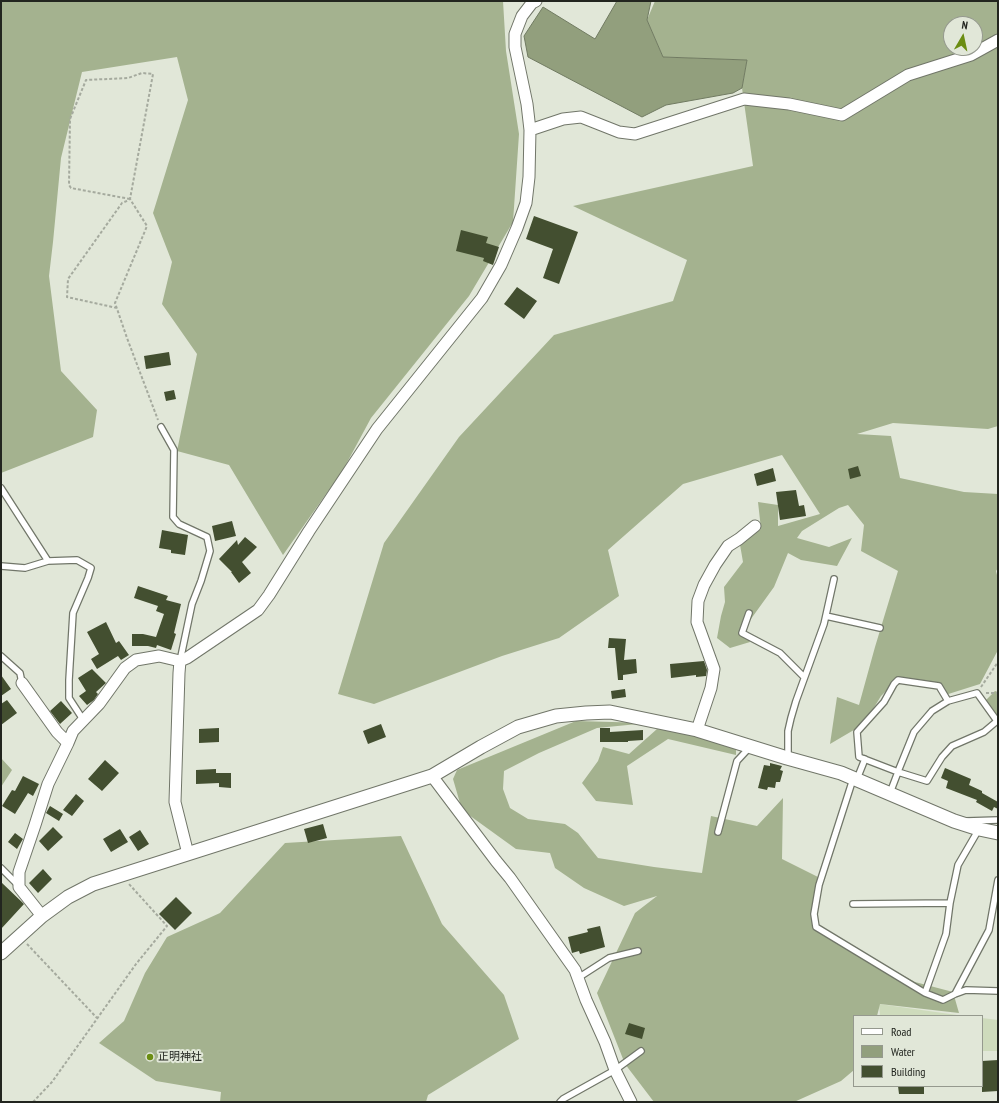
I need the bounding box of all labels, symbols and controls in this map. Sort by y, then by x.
north arrow [943,16,983,56]
text: N [961,18,969,33]
legend [853,1015,983,1087]
text: Road [891,1024,911,1039]
text: Water [891,1044,915,1059]
place label: 正明神社 [158,1050,202,1064]
marker: 正明神社 [145,1052,155,1062]
text: Building [891,1064,926,1079]

